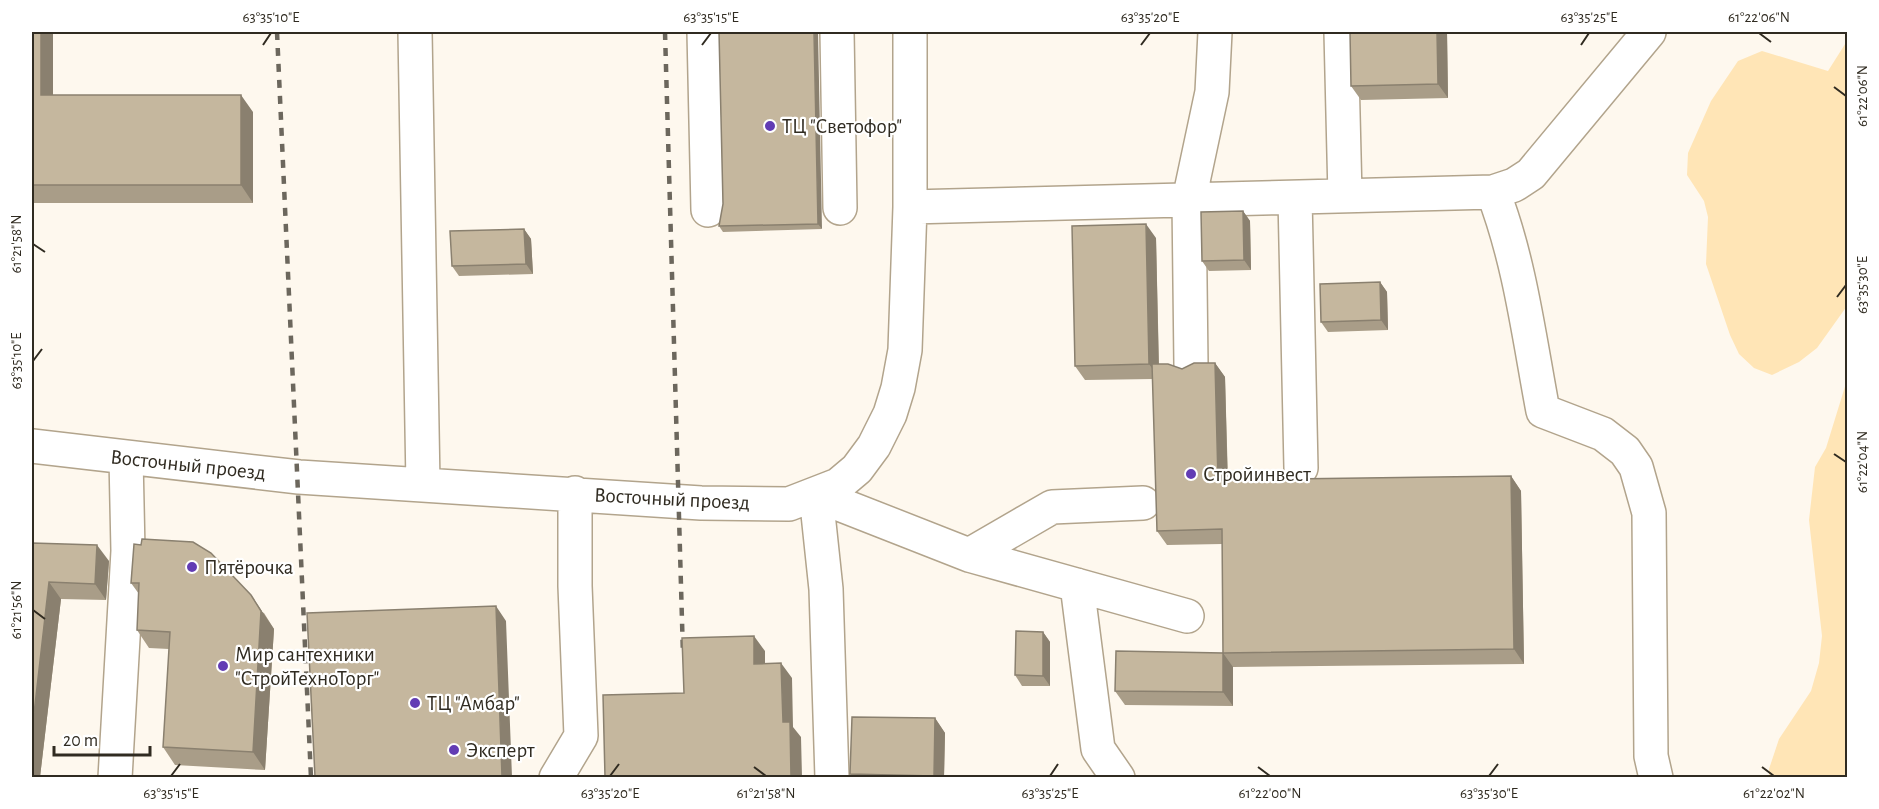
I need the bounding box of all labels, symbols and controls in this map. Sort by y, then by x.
text: 63°35'10"E [242,10,300,25]
text: 63°35'15"E [683,10,739,25]
text: 63°35'20"E [1121,10,1179,25]
text: 63°35'25"E [1560,10,1618,25]
text: 61°22'06"N [1728,10,1790,25]
text: 61°22'06"N [1855,65,1870,127]
place label: ТЦ "Светофор" [782,116,902,137]
marker: ТЦ "Светофор" [763,119,777,133]
text: 61°21'58"N [9,215,24,273]
text: 63°35'30"E [1855,256,1870,314]
text: 63°35'10"E [9,332,24,390]
text: 61°22'04"N [1855,431,1870,493]
street label: Восточный проезд [109,446,267,484]
place label: Стройинвест [1203,464,1311,485]
marker: Стройинвест [1184,467,1198,481]
street label: Восточный проезд [594,484,750,514]
place label: Пятёрочка [204,557,294,578]
marker: Пятёрочка [185,560,199,574]
text: 61°21'56"N [9,581,24,639]
place label: Мир сантехники "СтройТехноТорг" [235,644,379,689]
marker: Мир сантехники "СтройТехноТорг" [216,659,230,673]
place label: ТЦ "Амбар" [427,693,520,714]
marker: ТЦ "Амбар" [408,696,422,710]
scale bar [54,719,150,757]
text: 20 m [63,732,98,750]
place label: Эксперт [466,740,535,761]
marker: Эксперт [447,743,461,757]
text: 63°35'15"E [143,786,199,801]
text: 63°35'20"E [581,786,639,801]
text: 61°21'58"N [737,786,795,801]
text: 63°35'25"E [1021,786,1079,801]
text: 61°22'00"N [1238,786,1302,801]
text: 63°35'30"E [1460,786,1518,801]
text: 61°22'02"N [1743,786,1805,801]

